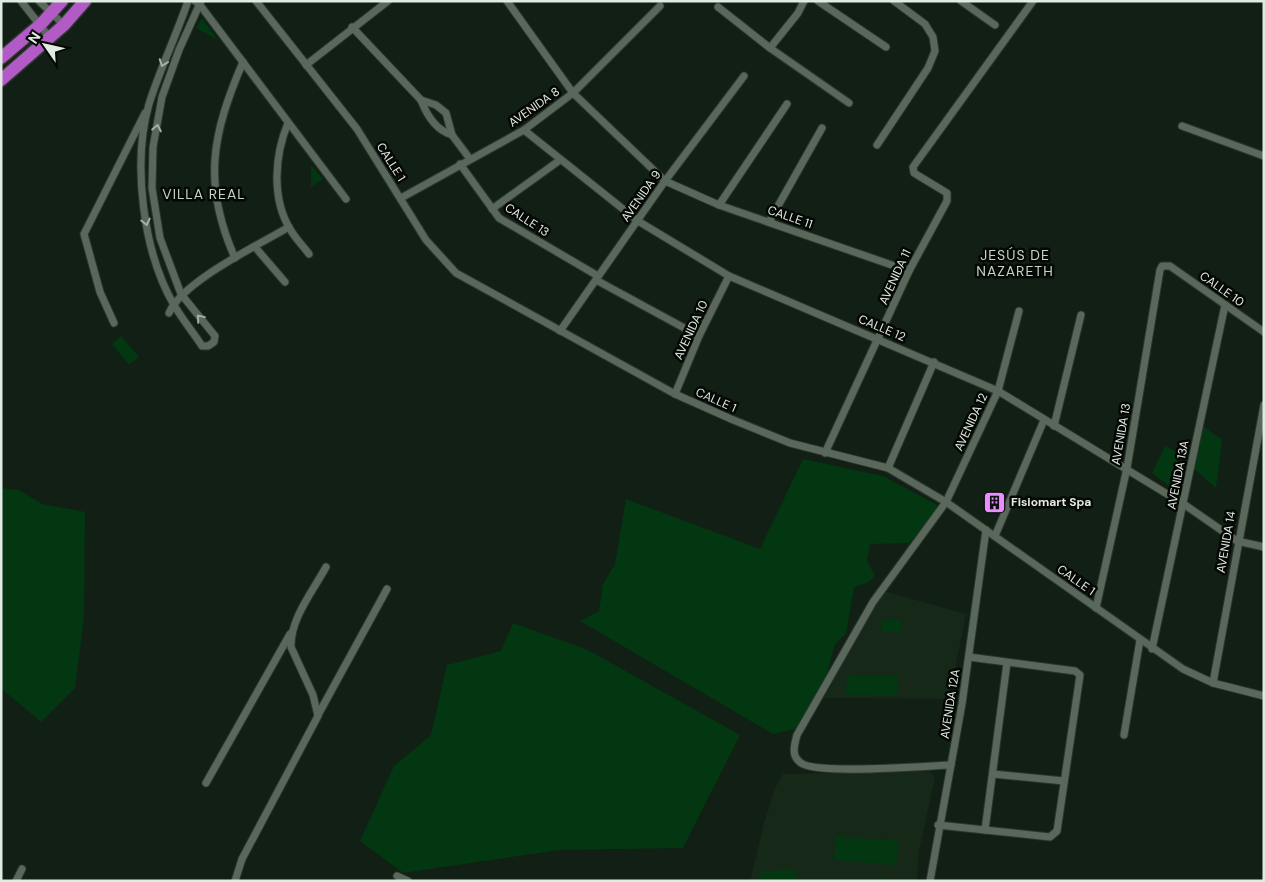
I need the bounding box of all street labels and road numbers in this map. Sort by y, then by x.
street label: AVENIDA 8 [505,84,563,130]
street label: CALLE 1 [373,140,409,184]
street label: AVENIDA 9 [618,167,664,225]
street label: CALLE 13 [502,200,552,240]
street label: CALLE 11 [765,202,815,232]
street label: AVENIDA 11 [875,247,915,307]
street label: CALLE 10 [1197,268,1247,310]
street label: AVENIDA 10 [670,298,712,362]
street label: CALLE 12 [856,311,908,345]
street label: CALLE 1 [693,384,739,416]
street label: AVENIDA 12 [951,390,991,454]
street label: AVENIDA 13 [1108,402,1134,466]
street label: AVENIDA 13A [1163,439,1193,511]
street label: AVENIDA 14 [1213,510,1239,574]
street label: CALLE 1 [1054,561,1098,599]
street label: AVENIDA 12A [937,668,963,740]

